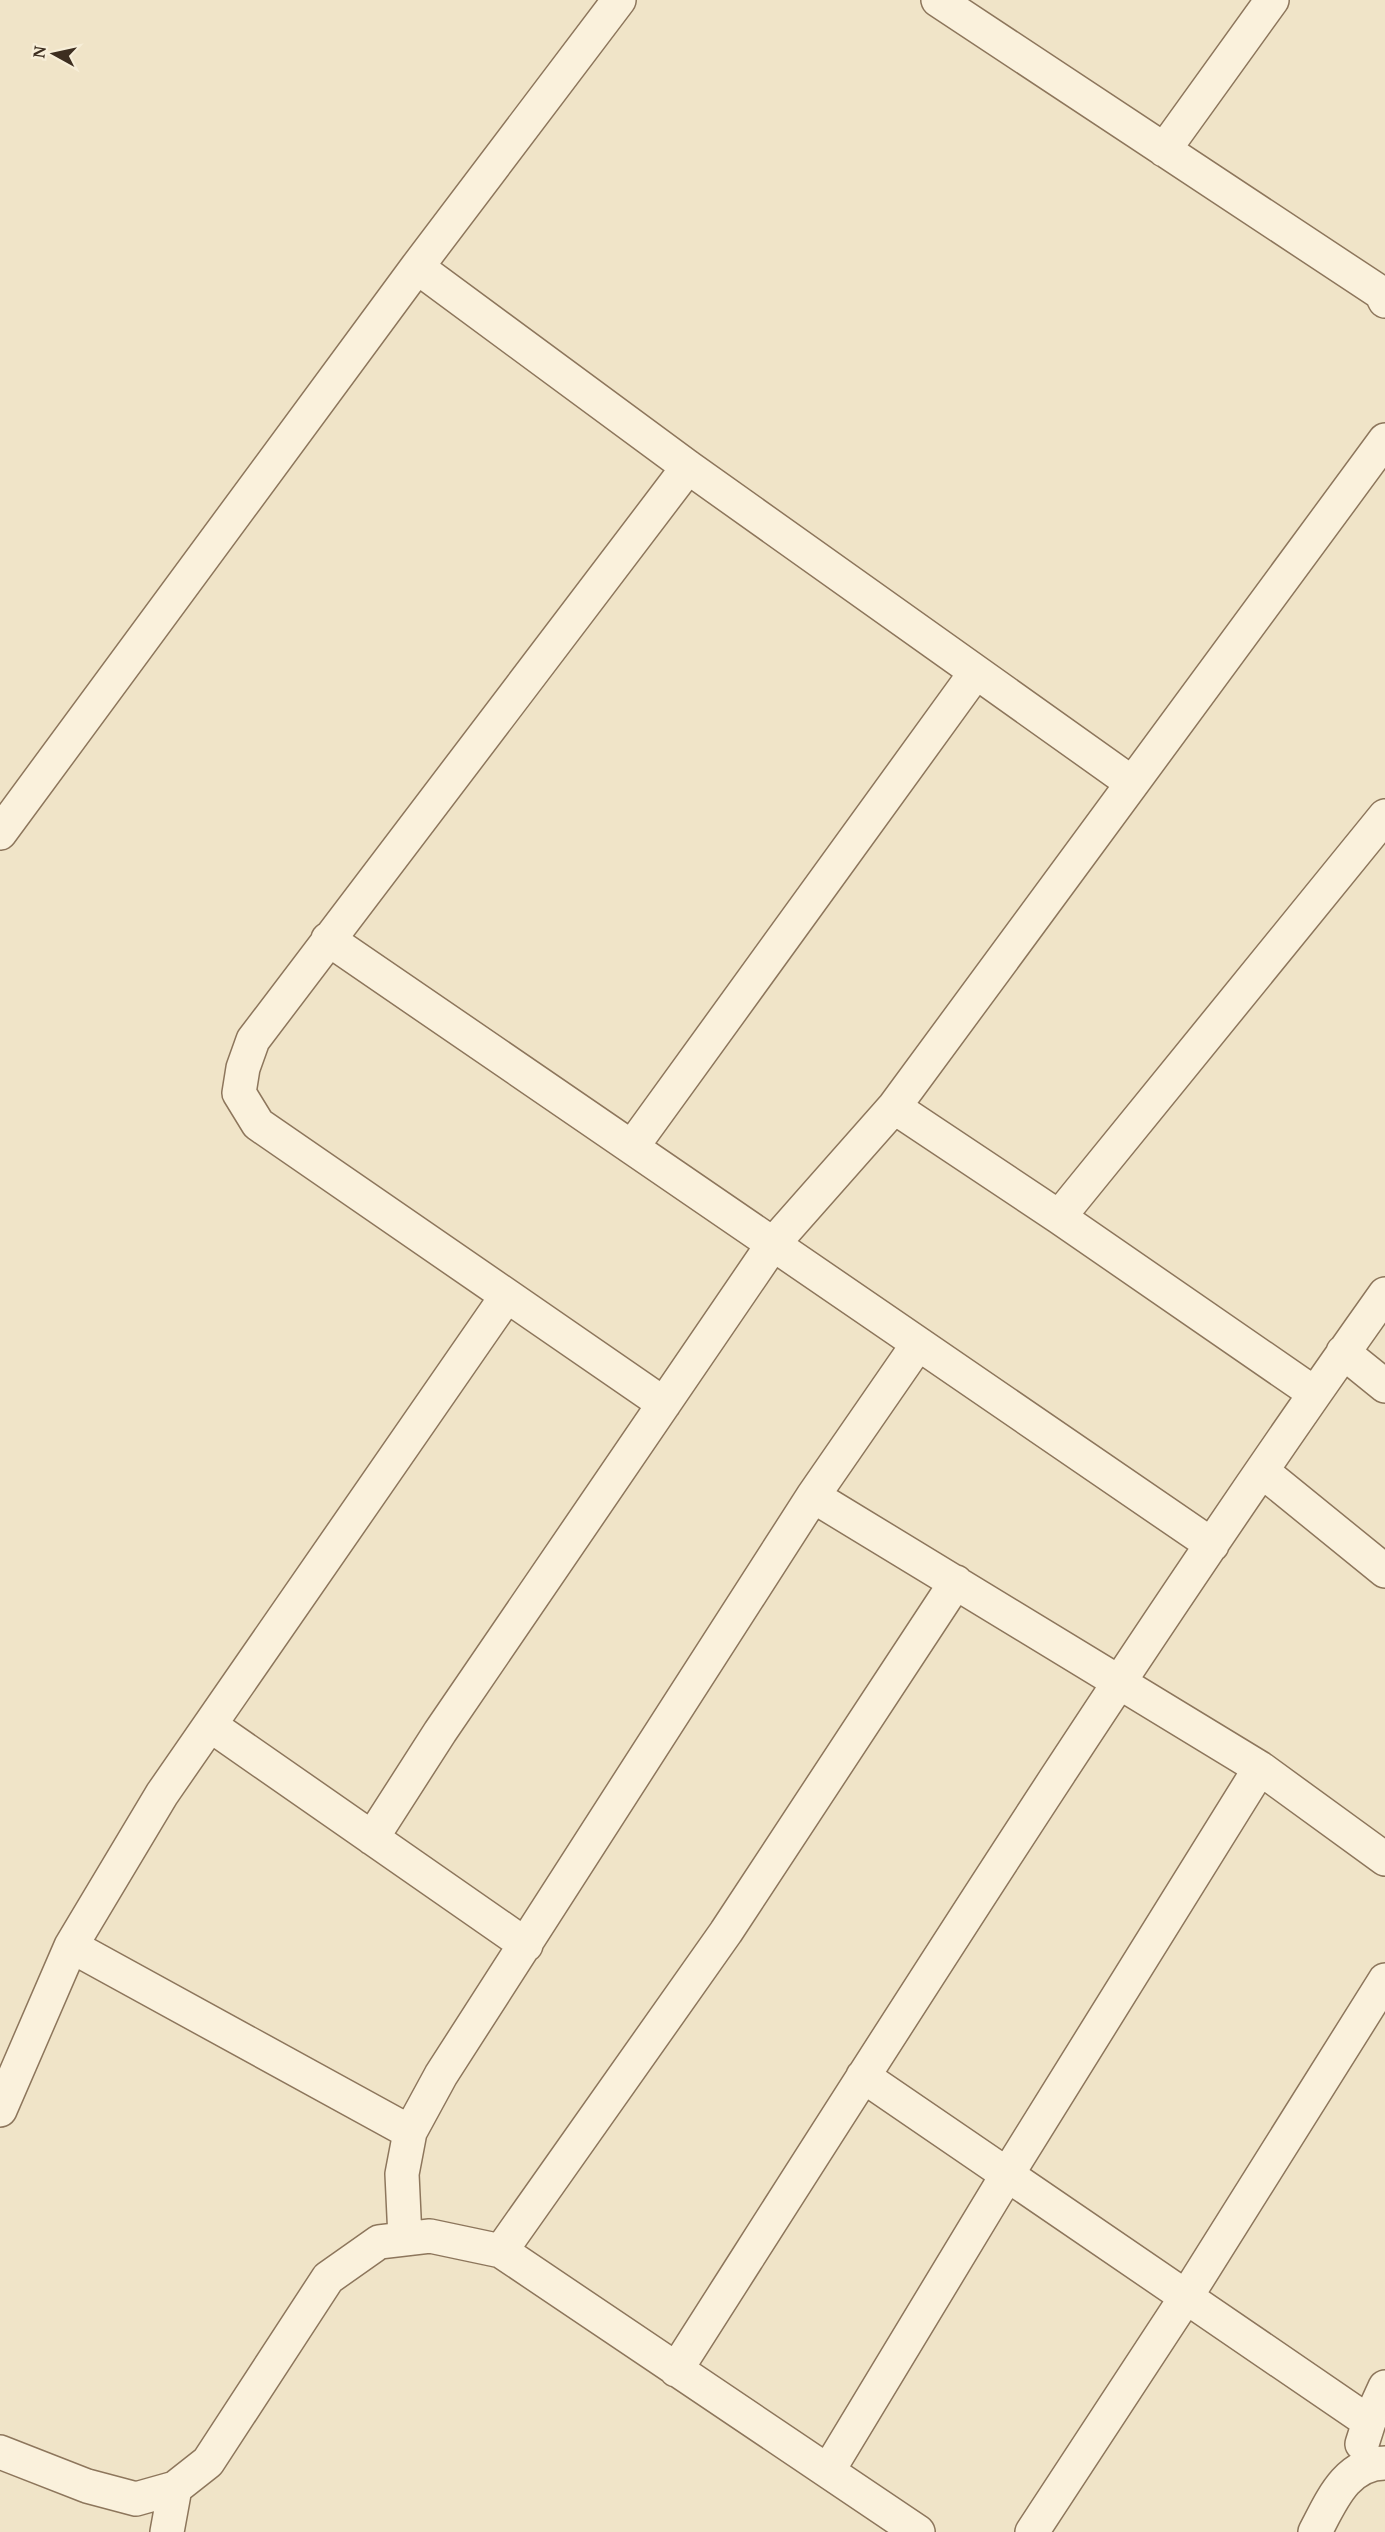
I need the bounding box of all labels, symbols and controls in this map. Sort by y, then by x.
north arrow [24,24,84,84]
text: N [27,44,51,59]

